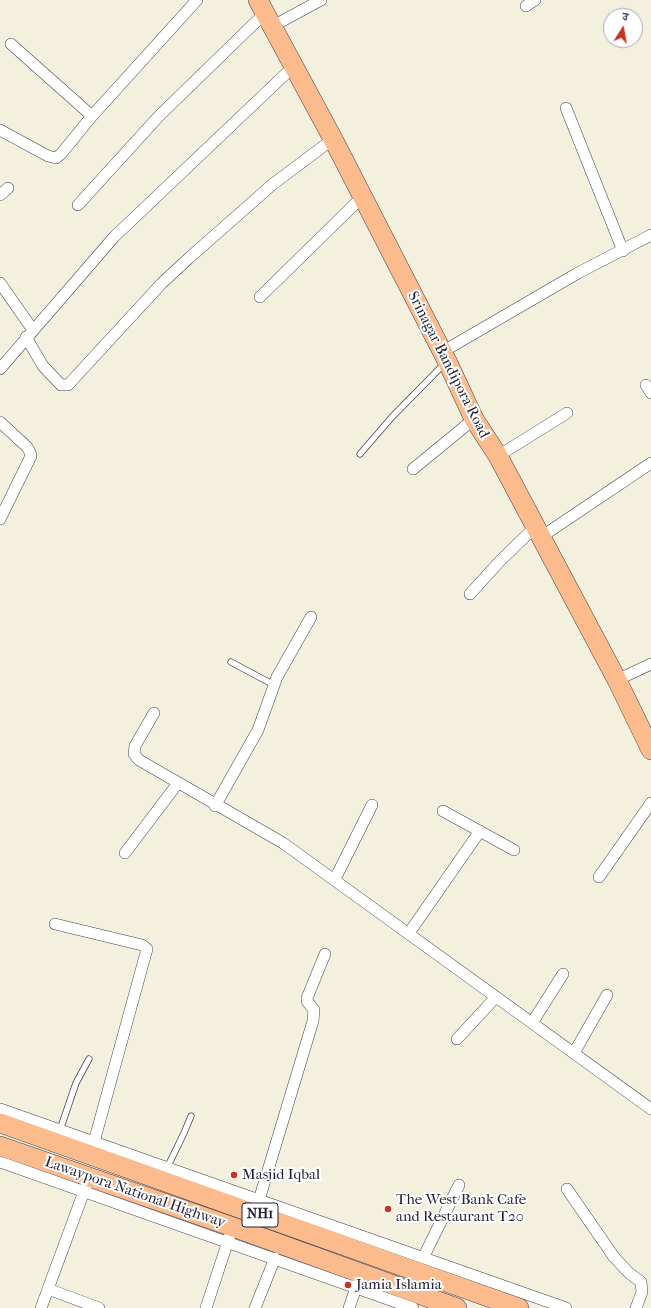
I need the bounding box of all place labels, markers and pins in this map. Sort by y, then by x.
place label: Masjid Iqbal [242,1166,320,1184]
marker: Masjid Iqbal [229,1170,239,1180]
place label: The West Bank Cafe and Restaurant T20 [396,1191,526,1226]
marker: The West Bank Cafe and Restaurant T20 [383,1204,393,1214]
place label: Jamia Islamia [356,1276,442,1294]
marker: Jamia Islamia [343,1280,353,1290]

